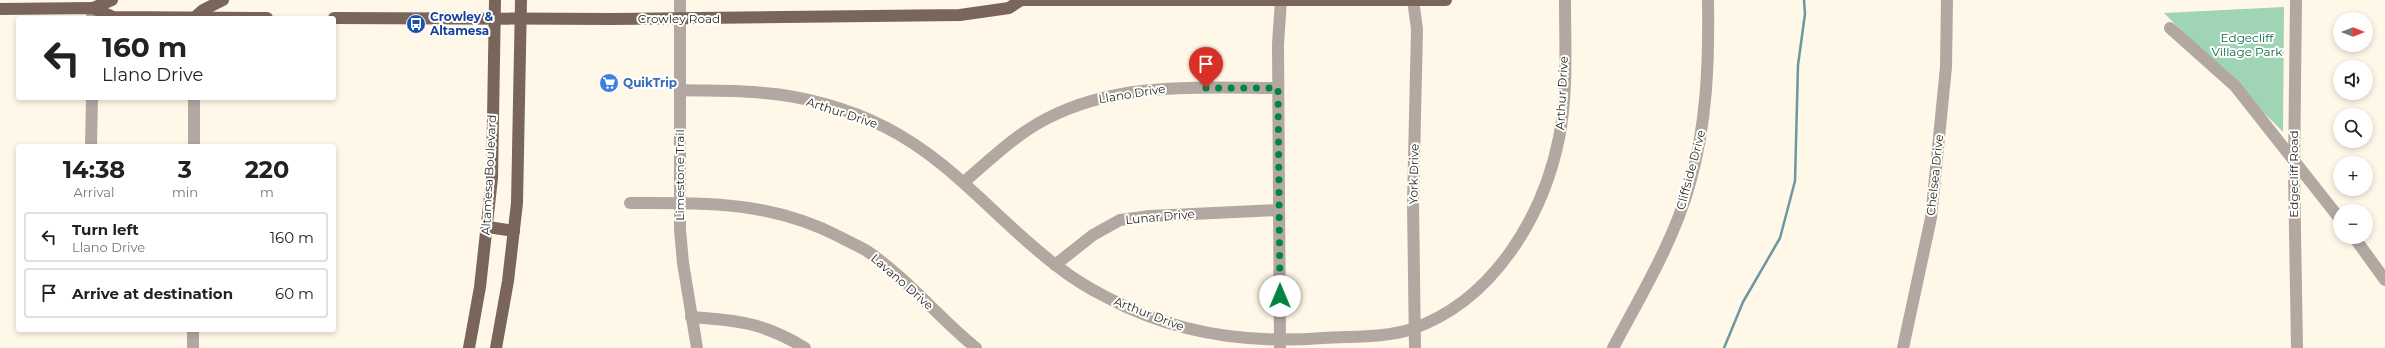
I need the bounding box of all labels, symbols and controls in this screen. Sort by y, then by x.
place label: Crowley & Altamesa [429,9,493,38]
street label: Crowley Road [638,11,720,26]
north arrow [2333,12,2373,52]
map controls [2333,12,2373,244]
bus stop icon: Crowley & Altamesa [405,13,427,35]
text: 160 m [102,30,187,64]
park label: Edgecliff Village Park [2212,30,2283,59]
icon: left [36,32,88,84]
pin [1189,47,1223,88]
icon: arrive [1195,53,1217,75]
street label: Arthur Drive [1552,56,1571,130]
button: sound [2333,60,2373,100]
text: Llano Drive [102,64,203,86]
supermarket icon: QuikTrip [598,72,620,94]
place label: QuikTrip [623,75,677,90]
street label: Llano Drive [1097,81,1166,106]
street label: Arthur Drive [805,94,880,131]
button: search [2333,108,2373,148]
street label: Altamesa Boulevard [478,114,499,236]
street label: Cliffside Drive [1673,128,1708,211]
street label: Limestone Trail [672,129,687,221]
street label: Edgecliff Road [2286,130,2301,218]
street label: Chelsea Drive [1923,134,1946,216]
street label: York Drive [1405,143,1422,205]
text: 14:38 [63,155,125,184]
text: 3 [178,155,192,184]
text: 220 [245,155,289,184]
button: + [2333,156,2373,196]
text: Arrival [73,184,114,200]
text: min [172,184,198,200]
text: m [260,184,274,200]
button: − [2333,204,2373,244]
street label: Lunar Drive [1125,206,1195,227]
text: Turn left [72,220,139,239]
icon: left [38,226,60,248]
text: 160 m [270,228,314,247]
text: Llano Drive [72,239,145,255]
street label: Lavano Drive [868,251,937,313]
position arrow [1259,275,1301,317]
icon: arrive [38,282,60,304]
text: Arrive at destination [72,284,233,303]
text: 60 m [275,284,314,303]
street label: Arthur Drive [1112,293,1186,334]

